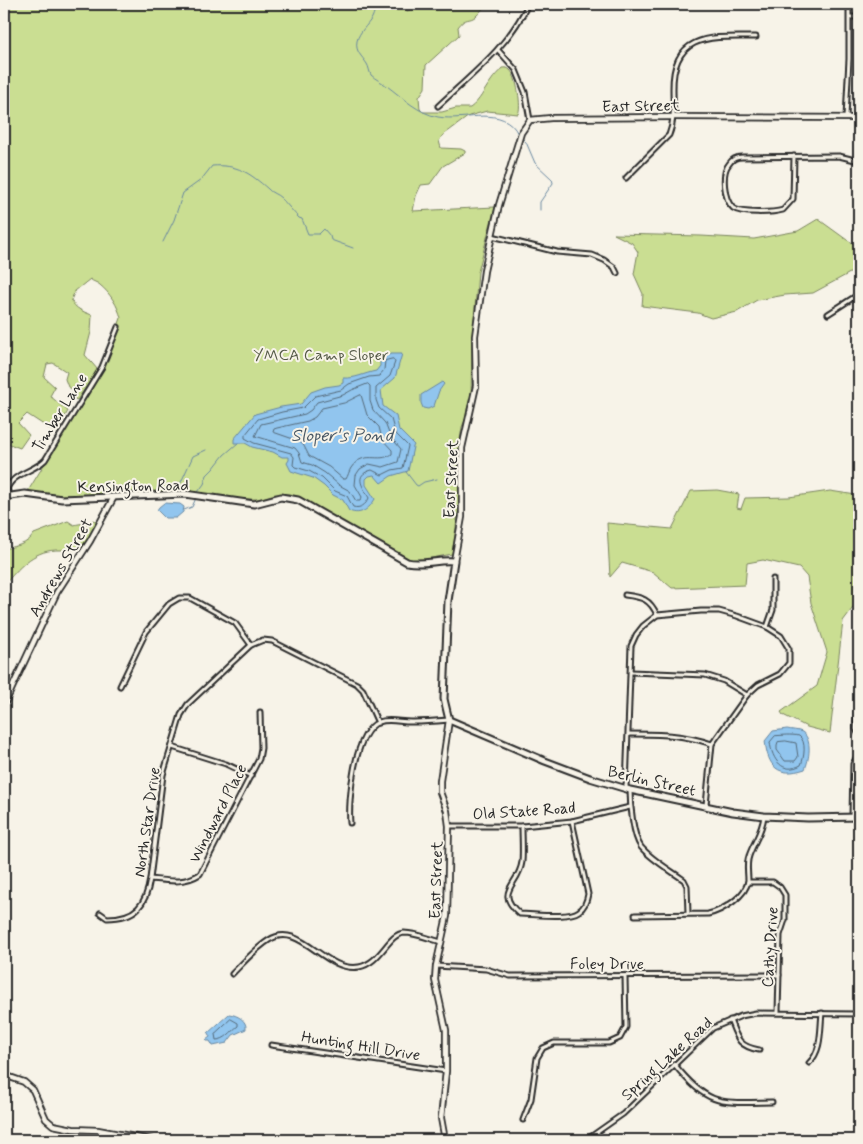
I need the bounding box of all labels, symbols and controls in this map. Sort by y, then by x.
street label: East Street [602,95,681,118]
park label: YMCA Camp Sloper [253,345,389,366]
street label: Timber Lane [28,369,93,456]
water label: Sloper's Pond [291,424,396,448]
street label: East Street [439,439,464,519]
street label: Kensington Road [77,475,189,499]
street label: Andrews Street [25,514,98,621]
street label: Windward Place [184,761,252,867]
street label: Berlin Street [606,761,698,802]
street label: North Star Drive [129,766,166,879]
street label: Old State Road [472,797,576,826]
street label: East Street [425,840,448,920]
street label: Cathy Drive [757,906,784,988]
street label: Foley Drive [570,954,644,975]
street label: Spring Lake Road [617,1013,718,1106]
street label: Hunting Hill Drive [300,1027,422,1067]

